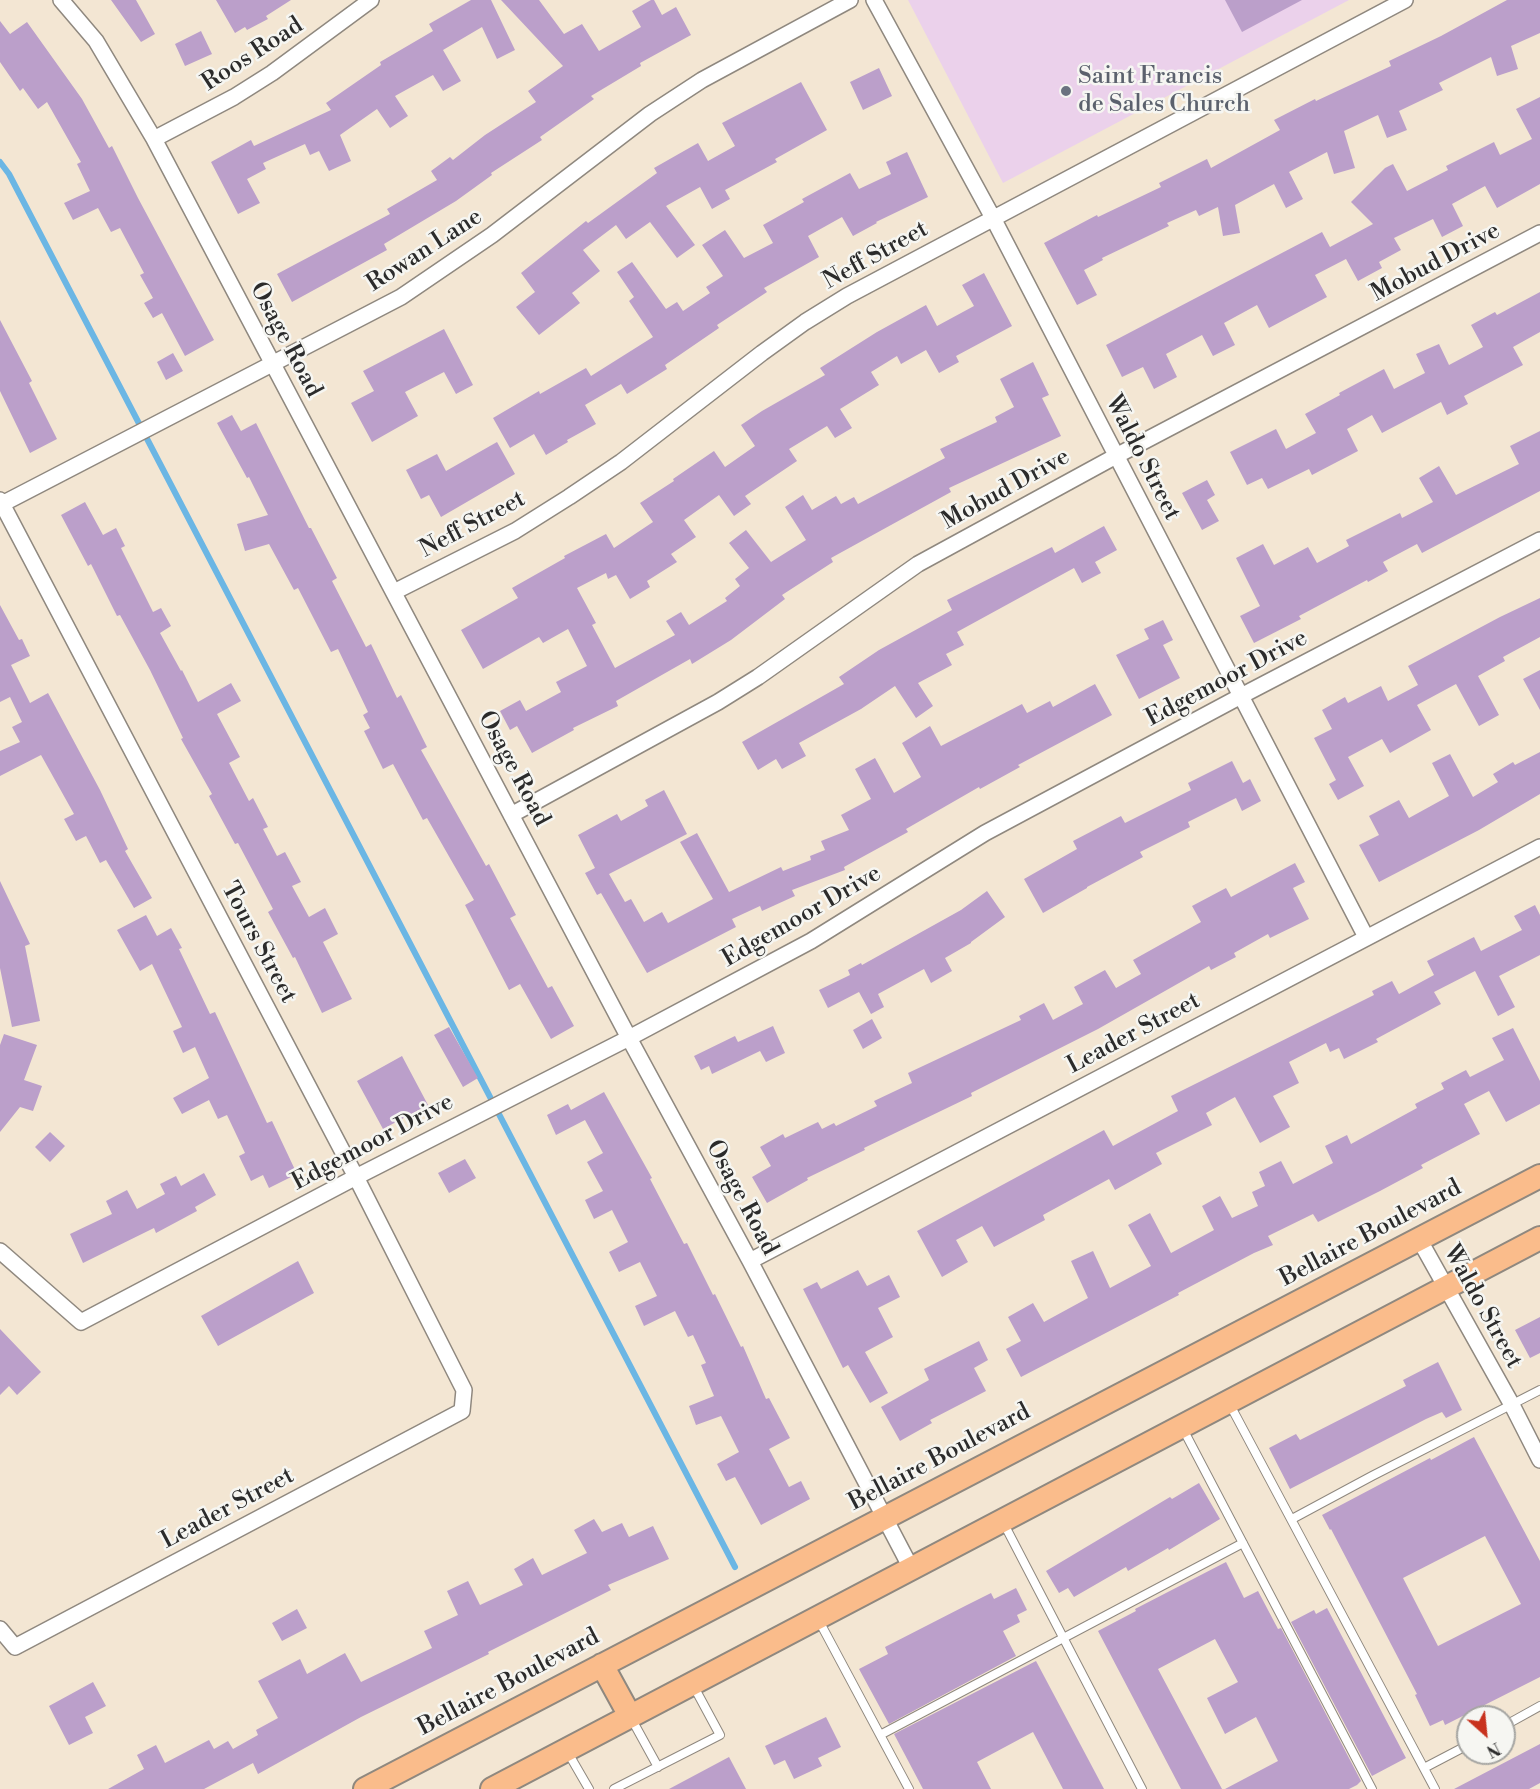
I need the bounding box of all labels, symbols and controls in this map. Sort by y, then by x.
street label: Roos Road [197,12,309,98]
place label: Saint Francis de Sales Church [1078,63,1250,119]
marker: Saint Francis de Sales Church [1059,84,1073,98]
street label: Rowan Lane [362,203,488,299]
street label: Neff Street [819,215,933,297]
street label: Mobud Drive [1367,217,1505,309]
street label: Osage Road [243,277,327,403]
street label: Waldo Street [1098,391,1186,525]
street label: Mobud Drive [937,443,1075,537]
street label: Neff Street [415,485,531,565]
street label: Edgemoor Drive [1141,624,1313,734]
street label: Osage Road [471,706,555,832]
street label: Edgemoor Drive [717,860,887,974]
street label: Tours Street [214,878,302,1008]
street label: Leader Street [1063,987,1205,1081]
street label: Edgemoor Drive [287,1088,459,1198]
street label: Osage Road [699,1135,783,1261]
street label: Bellaire Boulevard [1275,1174,1467,1294]
street label: Waldo Street [1436,1240,1528,1374]
street label: Bellaire Boulevard [844,1398,1036,1518]
street label: Leader Street [157,1462,299,1556]
street label: Bellaire Boulevard [413,1623,605,1743]
north arrow [1456,1705,1516,1765]
text: N [1483,1737,1503,1761]

